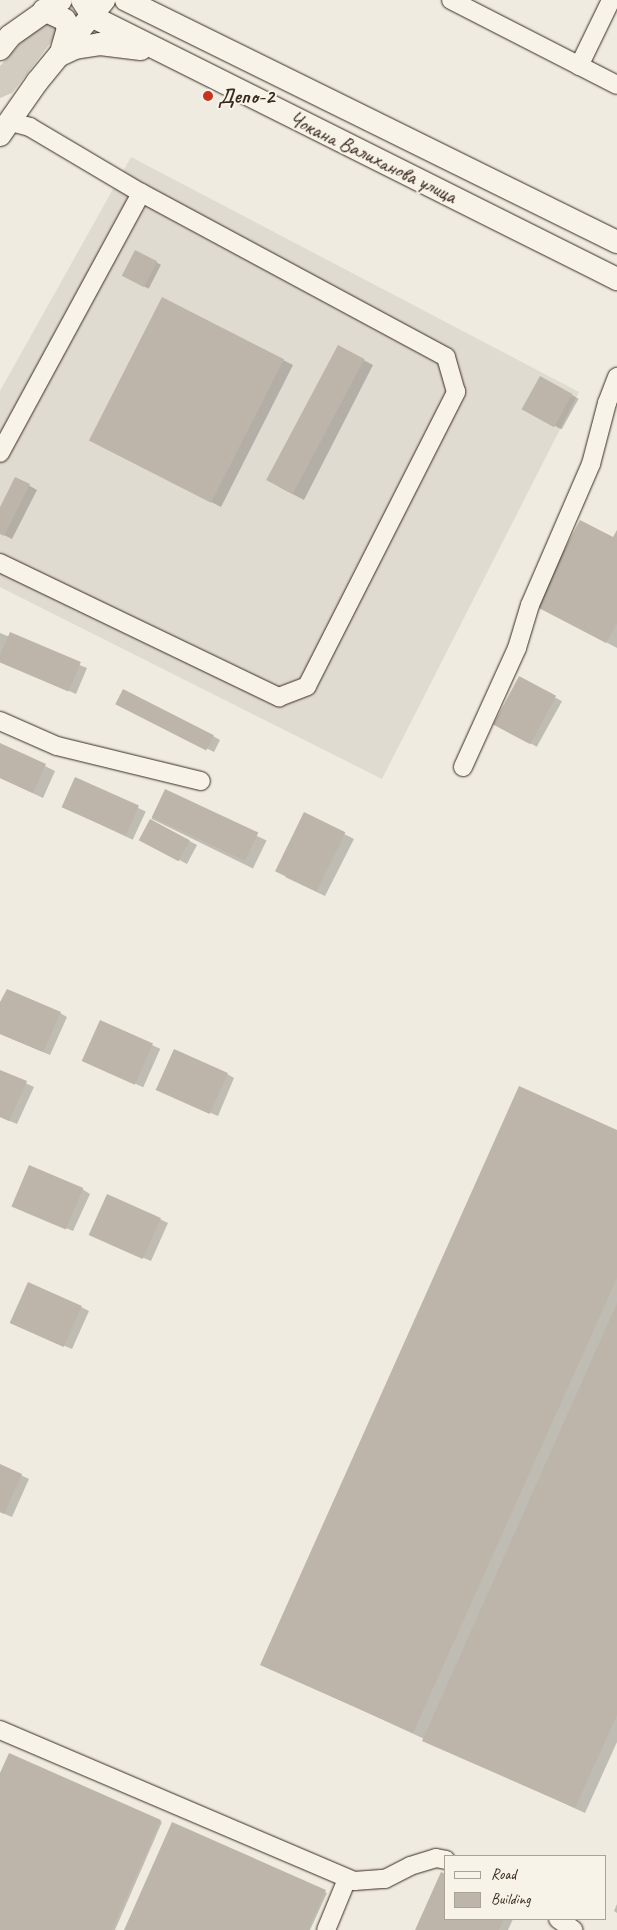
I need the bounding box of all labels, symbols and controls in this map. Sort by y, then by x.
place label: Депо-2 [218,83,274,109]
marker: Депо-2 [202,90,214,102]
street label: Чокана Валиханова улица [284,105,462,209]
legend [444,1855,607,1920]
text: Road [491,1865,516,1884]
text: Building [491,1890,530,1909]

